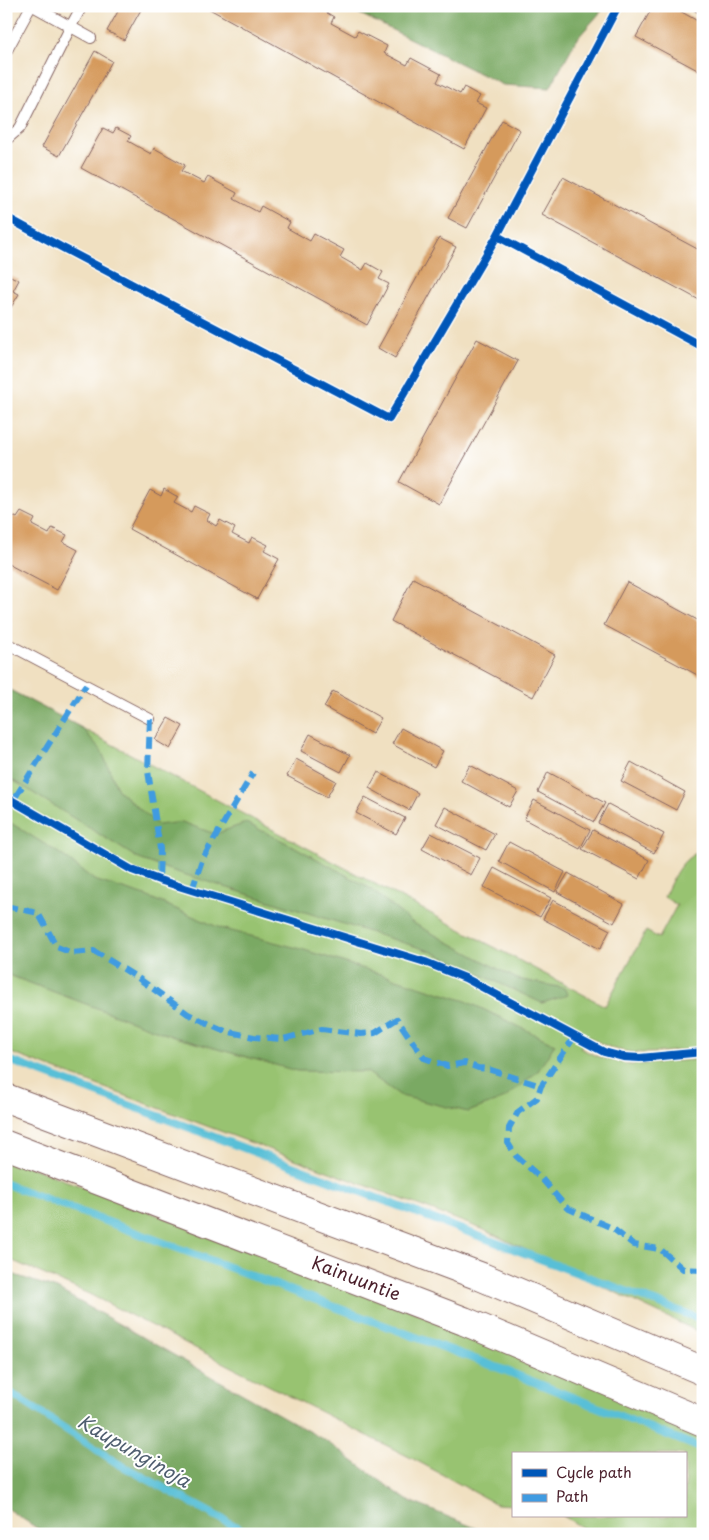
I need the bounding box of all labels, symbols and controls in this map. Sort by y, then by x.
street label: Kainuuntie [308,1248,405,1307]
water label: Kaupunginoja [73,1407,197,1494]
legend [512,1452,686,1518]
text: Cycle path [556,1460,632,1483]
text: Path [556,1484,588,1507]

